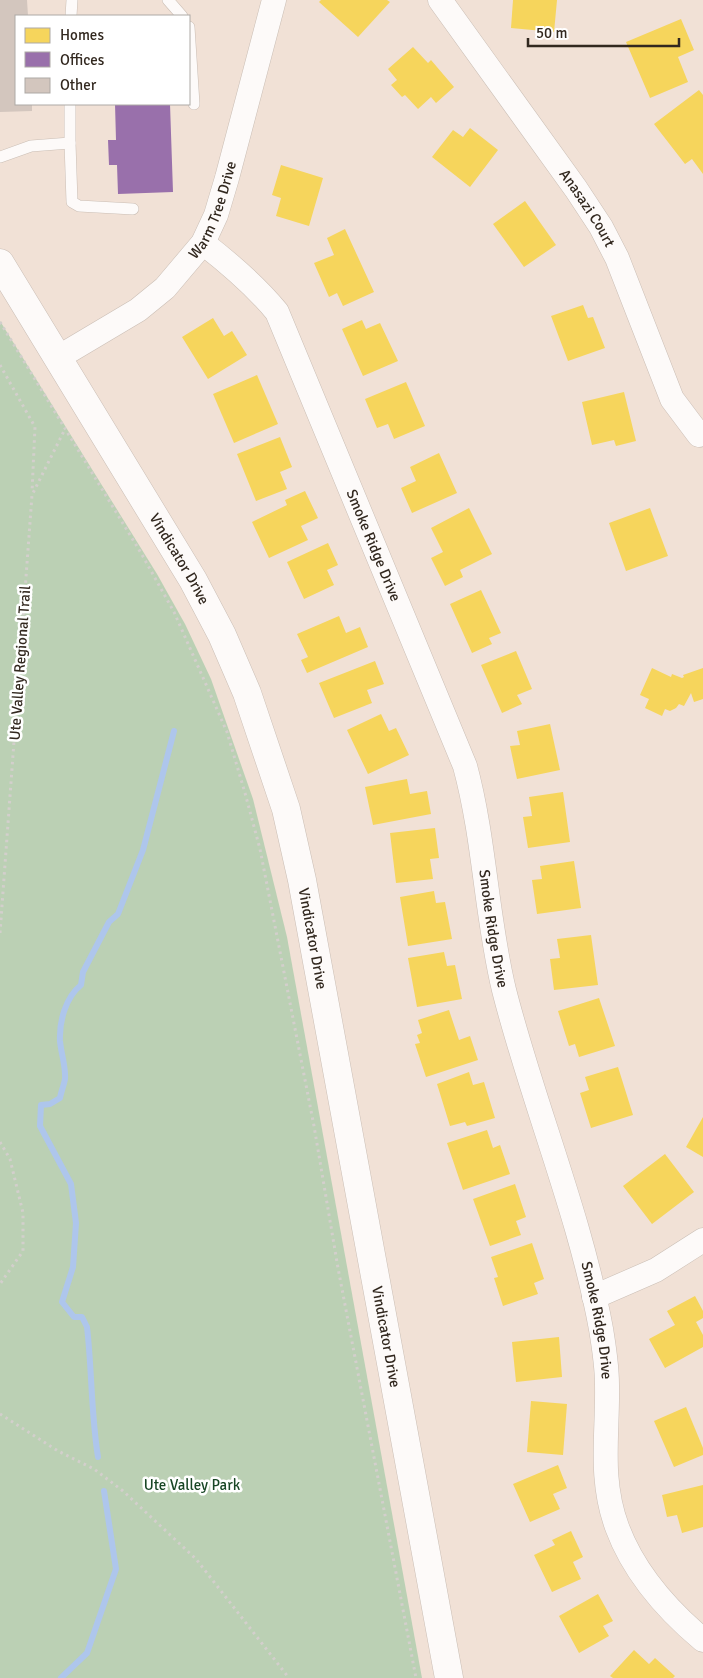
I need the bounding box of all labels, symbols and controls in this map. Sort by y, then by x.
legend [15,15,190,105]
scale bar [528,15,679,47]
text: 50 m [536,24,567,42]
text: Homes [60,26,104,44]
text: Offices [60,51,105,69]
text: Other [60,76,97,94]
street label: Warm Tree Drive [185,159,240,262]
street label: Anasazi Court [556,165,619,250]
street label: Smoke Ridge Drive [342,487,405,604]
street label: Vindicator Drive [146,510,213,607]
street label: Ute Valley Regional Trail [6,585,34,741]
street label: Smoke Ridge Drive [475,868,512,990]
street label: Vindicator Drive [295,886,331,991]
street label: Smoke Ridge Drive [577,1260,616,1380]
street label: Vindicator Drive [368,1285,404,1389]
park label: Ute Valley Park [144,1476,241,1494]

